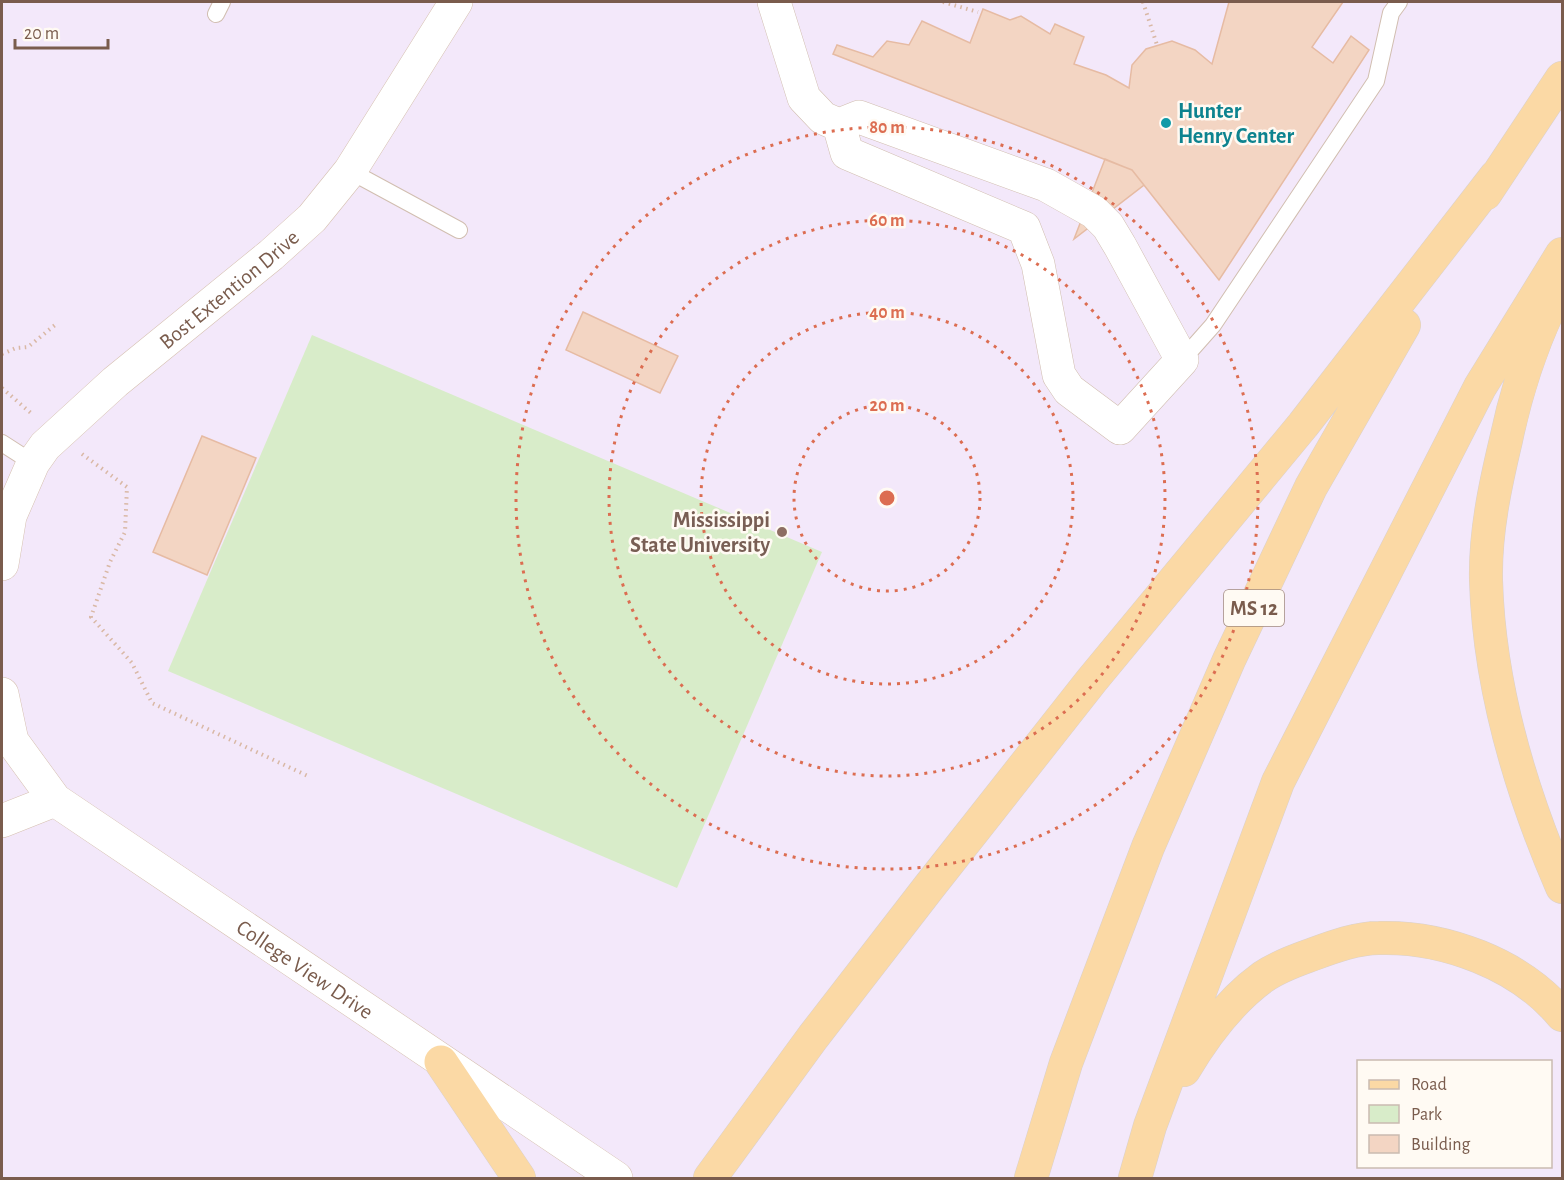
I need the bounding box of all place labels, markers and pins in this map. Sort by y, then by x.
place label: Hunter Henry Center [1178,100,1294,148]
marker: Hunter Henry Center [1159,116,1173,130]
centre of rings [877,488,897,508]
place label: Mississippi State University [630,509,770,557]
marker: Mississippi State University [775,525,789,539]

